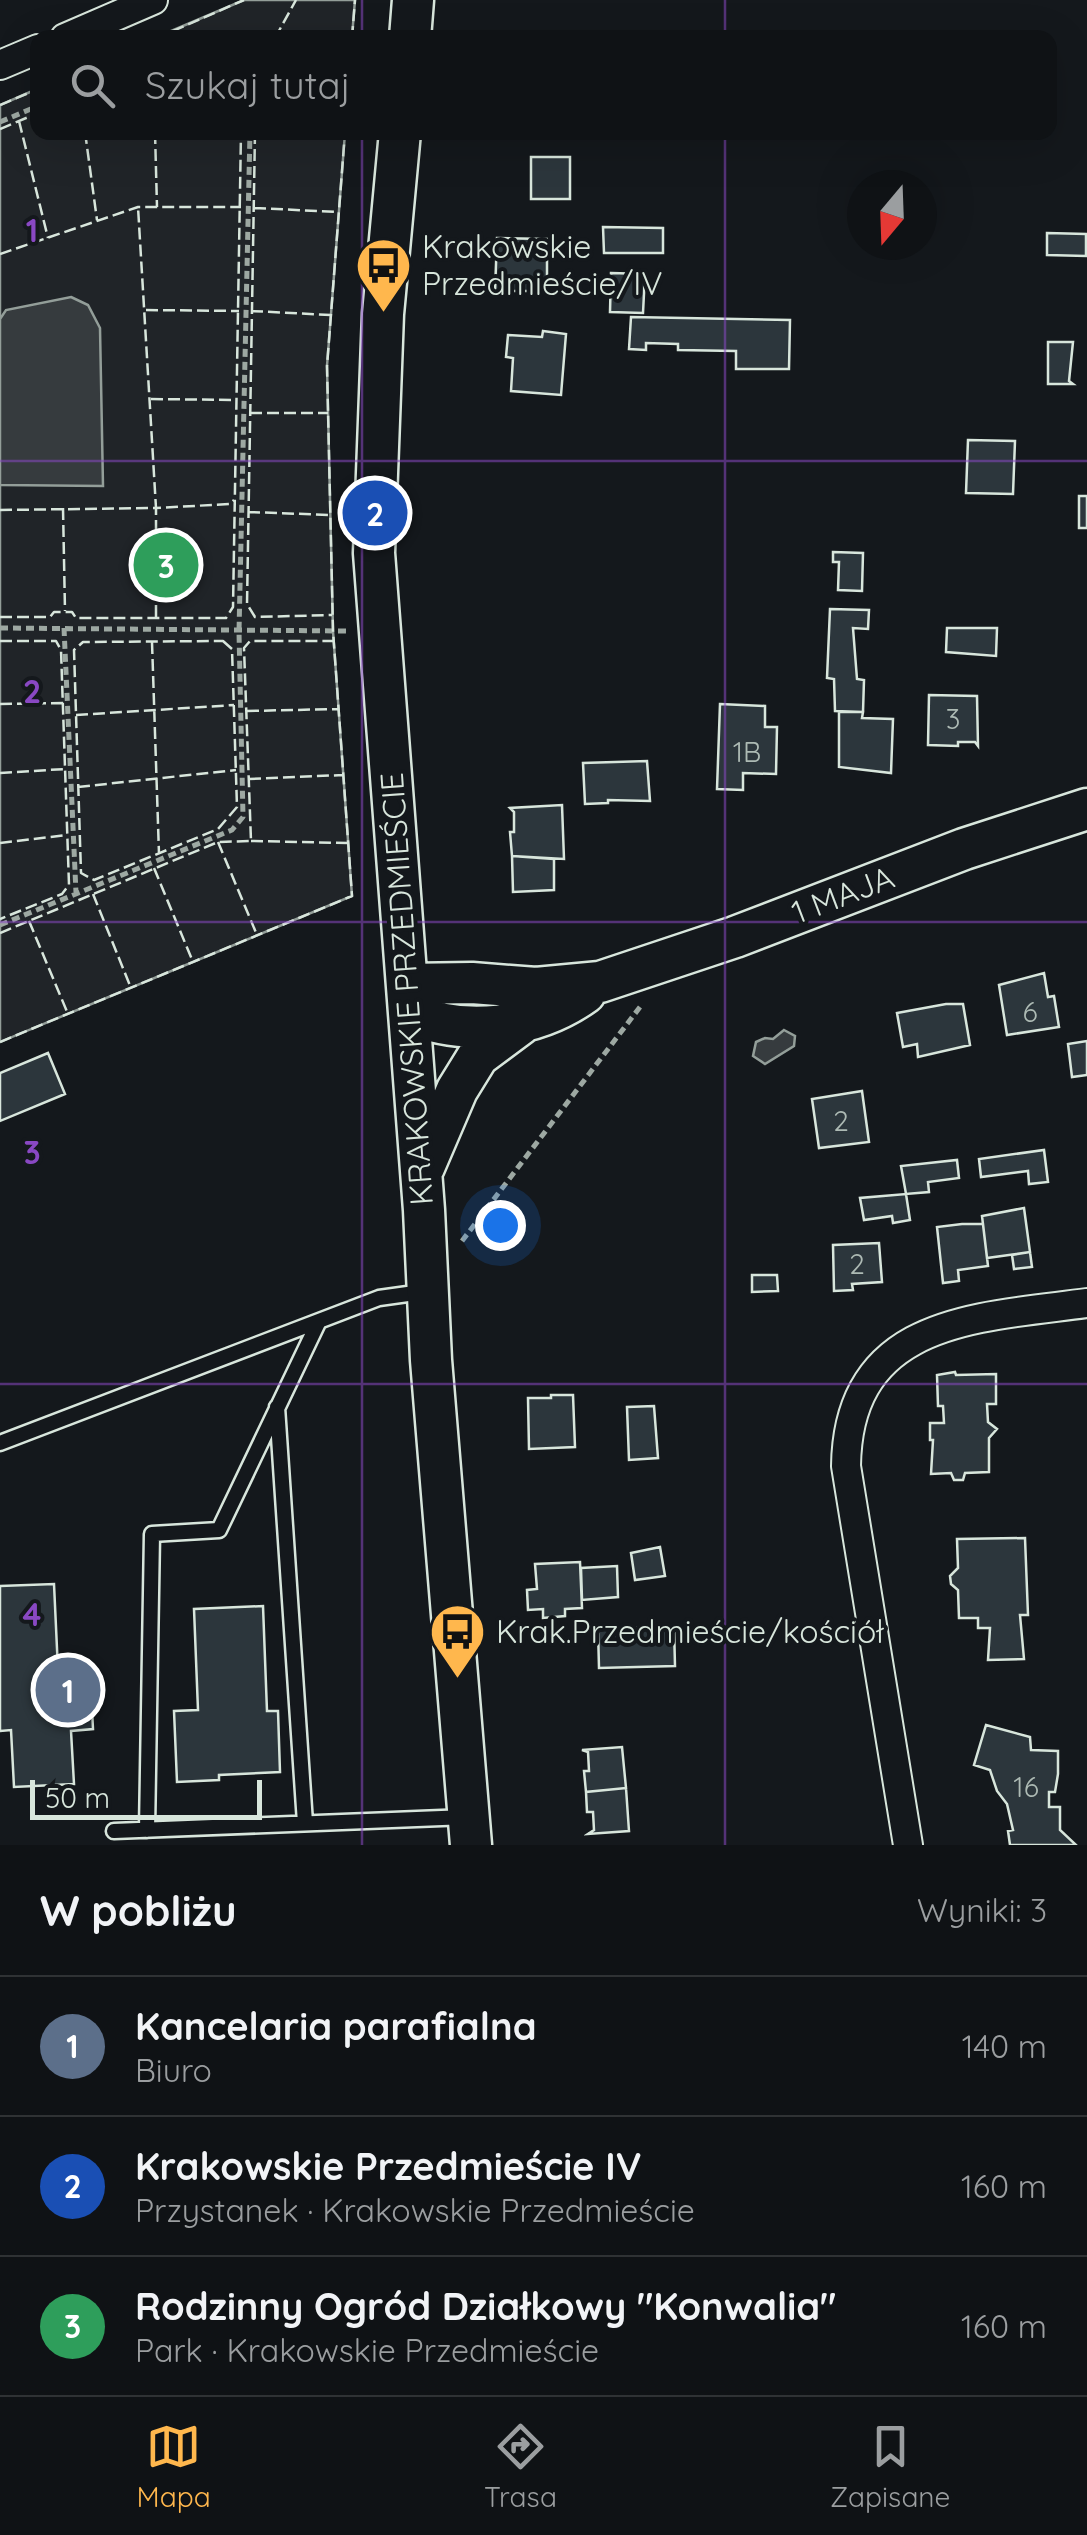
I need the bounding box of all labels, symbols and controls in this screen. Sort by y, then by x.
search box [30,30,1057,140]
icon: search [65,58,120,113]
text: Szukaj tutaj [145,61,351,109]
north arrow [847,170,937,260]
text: 1 [26,210,38,250]
place label: Krakowskie Przedmieście/IV [422,226,662,303]
bus stop icon: Krakowskie Przedmieście/IV [353,235,413,314]
pin: 2 [342,476,408,550]
pin: 3 [134,528,198,602]
text: 2 [23,671,41,711]
house number: 3 [946,701,960,736]
house number: 1B [733,734,761,769]
street label: KRAKOWSKIE PRZEDMIEŚCIE [371,771,441,1207]
street label: 1 MAJA [786,856,899,932]
house number: 6 [1022,994,1038,1029]
house number: 2 [833,1103,849,1138]
text: 3 [23,1132,41,1172]
your location [475,1200,526,1251]
house number: 2 [849,1246,865,1281]
text: 4 [23,1594,42,1634]
bus stop icon: Krak.Przedmieście/kościół [427,1602,487,1681]
place label: Krak.Przedmieście/kościół [496,1611,884,1651]
pin: 1 [36,1652,100,1728]
house number: 16 [1013,1769,1039,1804]
scale bar [30,1775,262,1820]
text: 50 m [45,1780,110,1815]
text: W pobliżu [40,1884,237,1937]
text: Wyniki: 3 [917,1890,1047,1930]
text: Kancelaria parafialna [135,2002,537,2050]
text: 1 [66,2026,79,2066]
text: 140 m [962,2026,1047,2066]
text: Biuro [135,2050,212,2090]
text: Krakowskie Przedmieście IV [135,2142,641,2190]
text: 2 [63,2166,82,2206]
text: 160 m [961,2166,1047,2206]
text: Przystanek · Krakowskie Przedmieście [135,2190,695,2230]
text: Rodzinny Ogród Działkowy "Konwalia" [135,2282,836,2330]
text: 3 [64,2306,81,2346]
text: 160 m [961,2306,1047,2346]
text: Park · Krakowskie Przedmieście [135,2330,599,2370]
tab: Mapa [137,2419,211,2514]
tab: Trasa [484,2419,557,2514]
tab: Zapisane [830,2419,950,2514]

